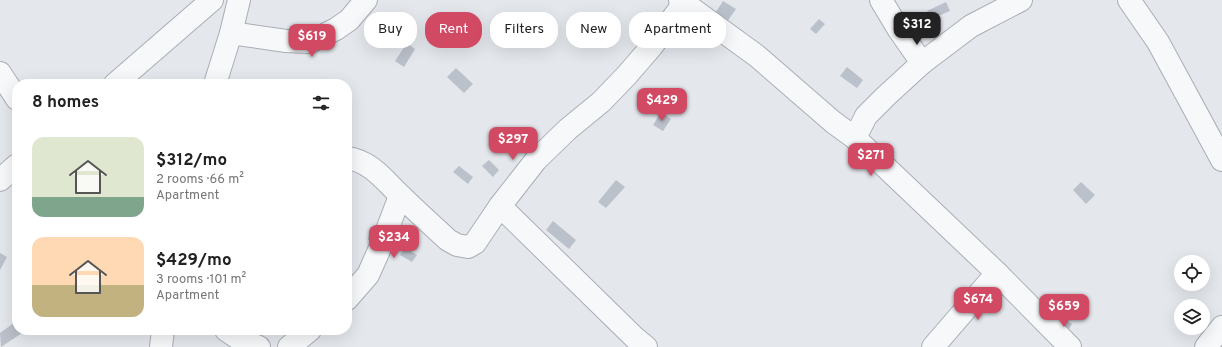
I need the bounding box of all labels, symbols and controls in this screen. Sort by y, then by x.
chip: Buy [364,12,417,48]
chip: Rent [425,12,482,48]
chip: Filters [490,12,558,48]
chip: New [566,12,621,48]
chip: Apartment [629,12,726,48]
pin: $312 [893,12,941,46]
text: $312 [903,17,931,33]
pin: $619 [288,24,336,58]
text: $619 [297,29,327,45]
pin: $429 [638,88,686,122]
text: 8 homes [32,92,99,114]
icon: filters [310,92,332,114]
text: $429 [646,93,678,109]
pin: $297 [489,127,537,161]
text: $297 [498,132,528,148]
pin: $271 [847,143,895,177]
text: $271 [857,148,885,164]
text: $312/mo [156,150,227,172]
icon: home [64,153,112,201]
text: 2 rooms · 66 m² [156,172,244,188]
text: Apartment [156,188,219,204]
pin: $234 [370,225,418,259]
text: $234 [378,230,410,246]
text: $429/mo [156,250,232,272]
icon: home [64,253,112,301]
map controls [1174,255,1210,335]
button: locate [1174,255,1210,291]
text: 3 rooms · 101 m² [156,272,246,288]
pin: $674 [954,287,1002,321]
text: Apartment [156,288,219,304]
text: $674 [963,292,993,308]
pin: $659 [1040,294,1088,328]
text: $659 [1048,299,1080,315]
button: layers [1174,299,1210,335]

